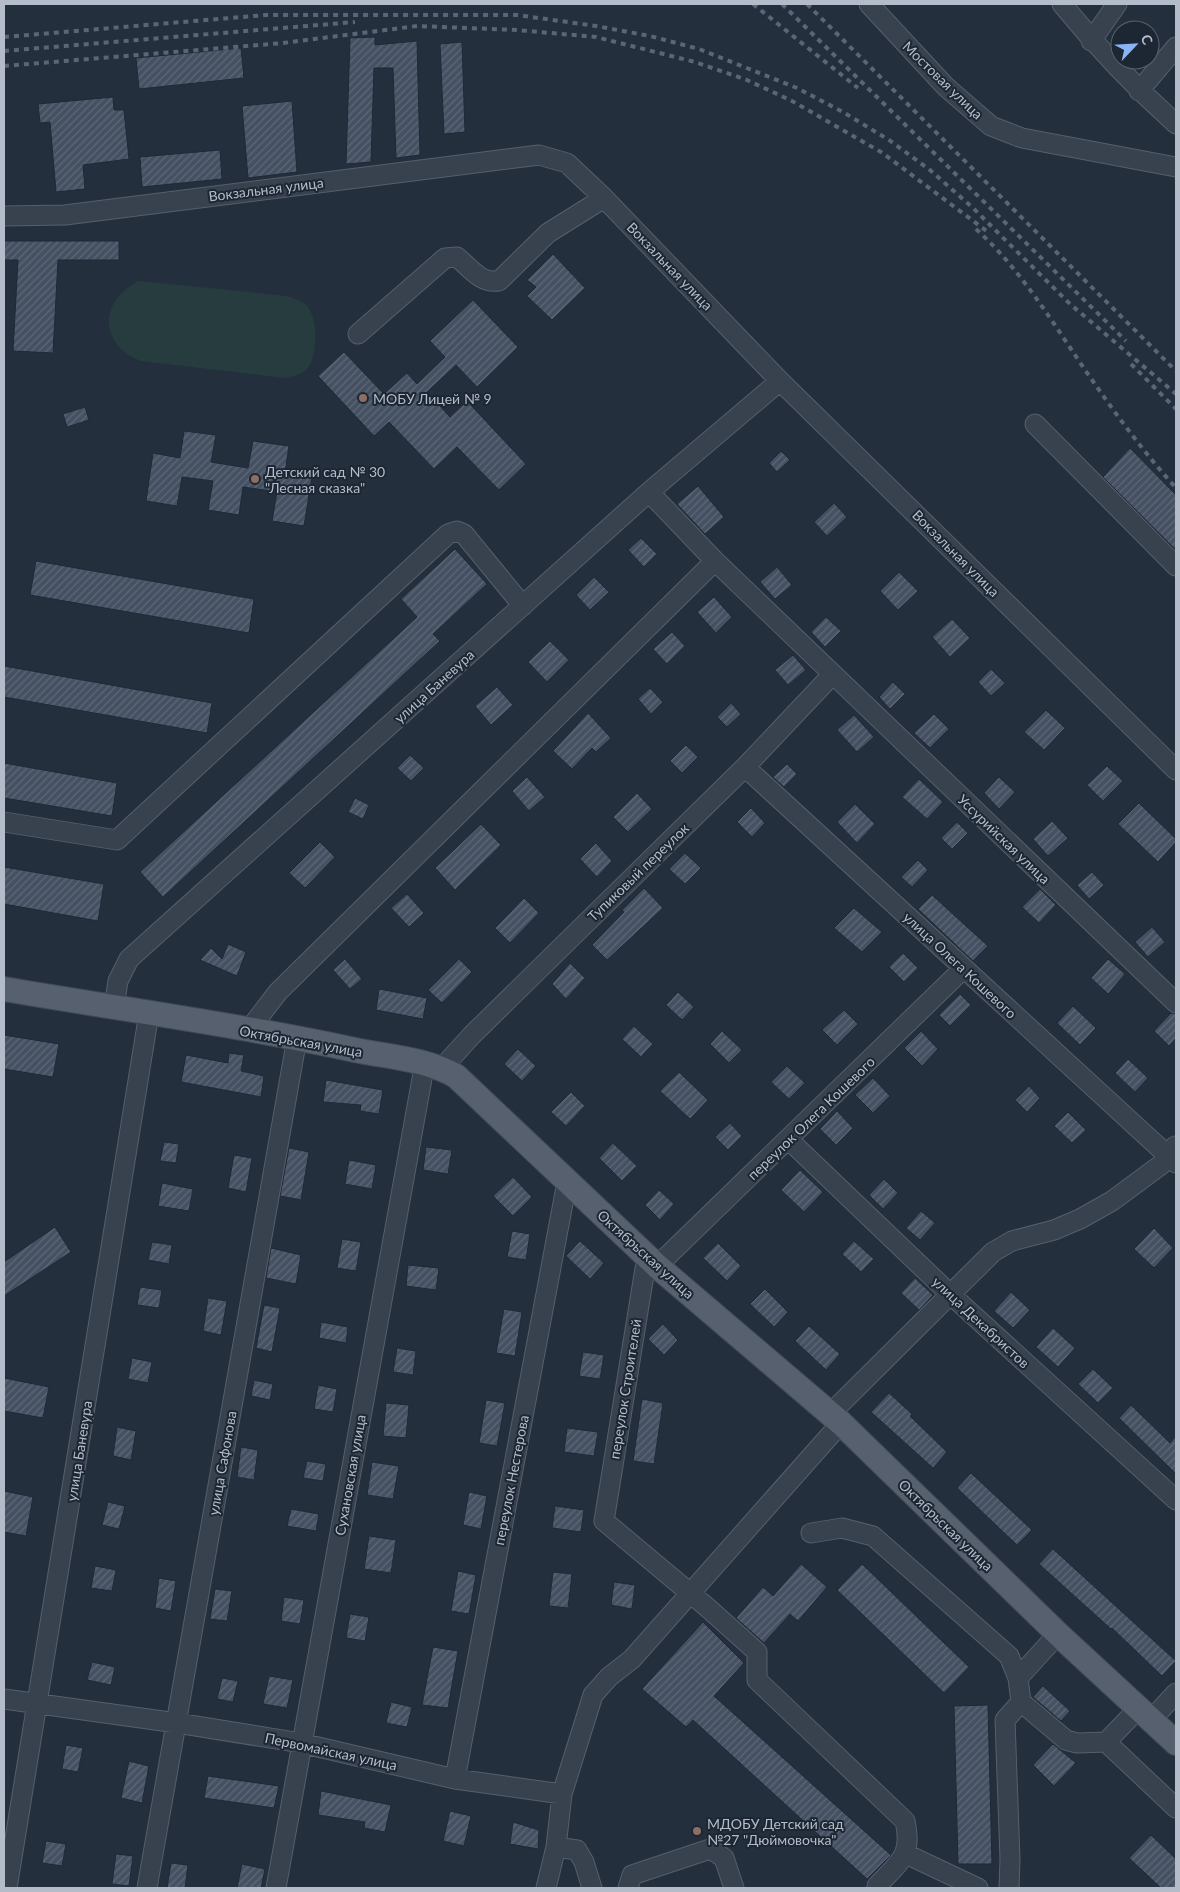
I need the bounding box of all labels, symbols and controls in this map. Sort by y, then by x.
north arrow [1110,20,1160,70]
text: С [1138,32,1157,48]
street label: Мостовая улица [899,37,987,123]
street label: Вокзальная улица [207,174,325,204]
street label: Вокзальная улица [624,218,716,314]
place label: МОБУ Лицей № 9 [373,390,492,407]
marker: МОБУ Лицей № 9 [357,392,369,404]
place label: Детский сад № 30 "Лесная сказка" [265,463,385,496]
marker: Детский сад № 30 "Лесная сказка" [249,473,261,485]
street label: Вокзальная улица [909,506,1003,600]
street label: улица Баневура [391,646,477,726]
street label: Уссурийская улица [954,791,1054,887]
street label: Тупиковый переулок [584,819,693,925]
street label: улица Олега Кошевого [900,908,1020,1022]
street label: Октябрьская улица [238,1022,364,1060]
street label: переулок Олега Кошевого [744,1053,878,1183]
street label: Октябрьская улица [594,1206,698,1302]
street label: улица Декабристов [929,1273,1033,1371]
street label: переулок Строителей [606,1318,644,1460]
street label: улица Баневура [63,1400,95,1502]
street label: улица Сафонова [204,1409,240,1517]
street label: Сухановская улица [331,1413,369,1537]
street label: переулок Нестерова [490,1413,532,1547]
street label: Октябрьская улица [895,1476,997,1574]
street label: Первомайская улица [263,1729,399,1773]
place label: МДОБУ Детский сад №27 "Дюймовочка" [707,1815,844,1848]
marker: МДОБУ Детский сад №27 "Дюймовочка" [691,1825,703,1837]

